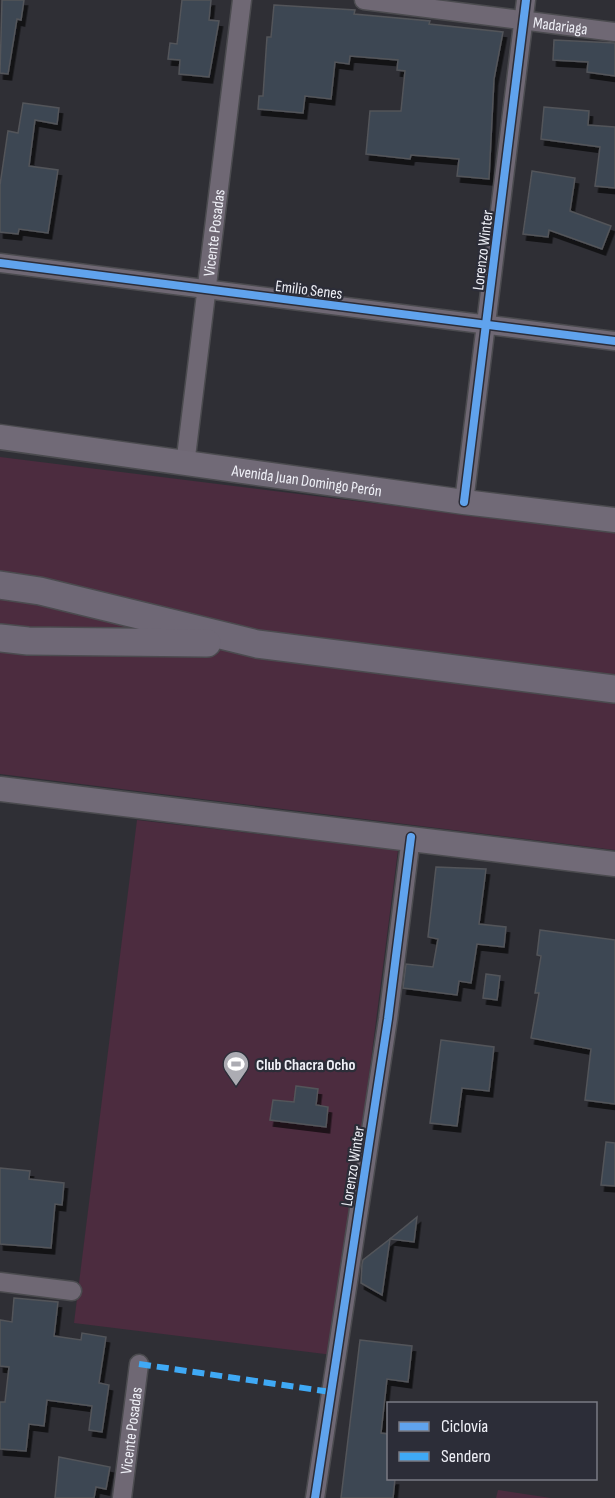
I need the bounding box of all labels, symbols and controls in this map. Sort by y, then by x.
street label: Madariaga [532,14,589,39]
street label: Vicente Posadas [200,188,230,278]
street label: Lorenzo Winter [469,209,498,291]
street label: Emilio Senes [274,277,344,304]
street label: Avenida Juan Domingo Perón [230,461,383,501]
sports icon: Club Chacra Ocho [221,1049,251,1087]
place label: Club Chacra Ocho [256,1056,355,1075]
street label: Lorenzo Winter [338,1124,369,1208]
street label: Vicente Posadas [117,1386,147,1475]
legend [387,1402,597,1480]
text: Ciclovía [441,1416,488,1437]
text: Sendero [441,1446,491,1467]

